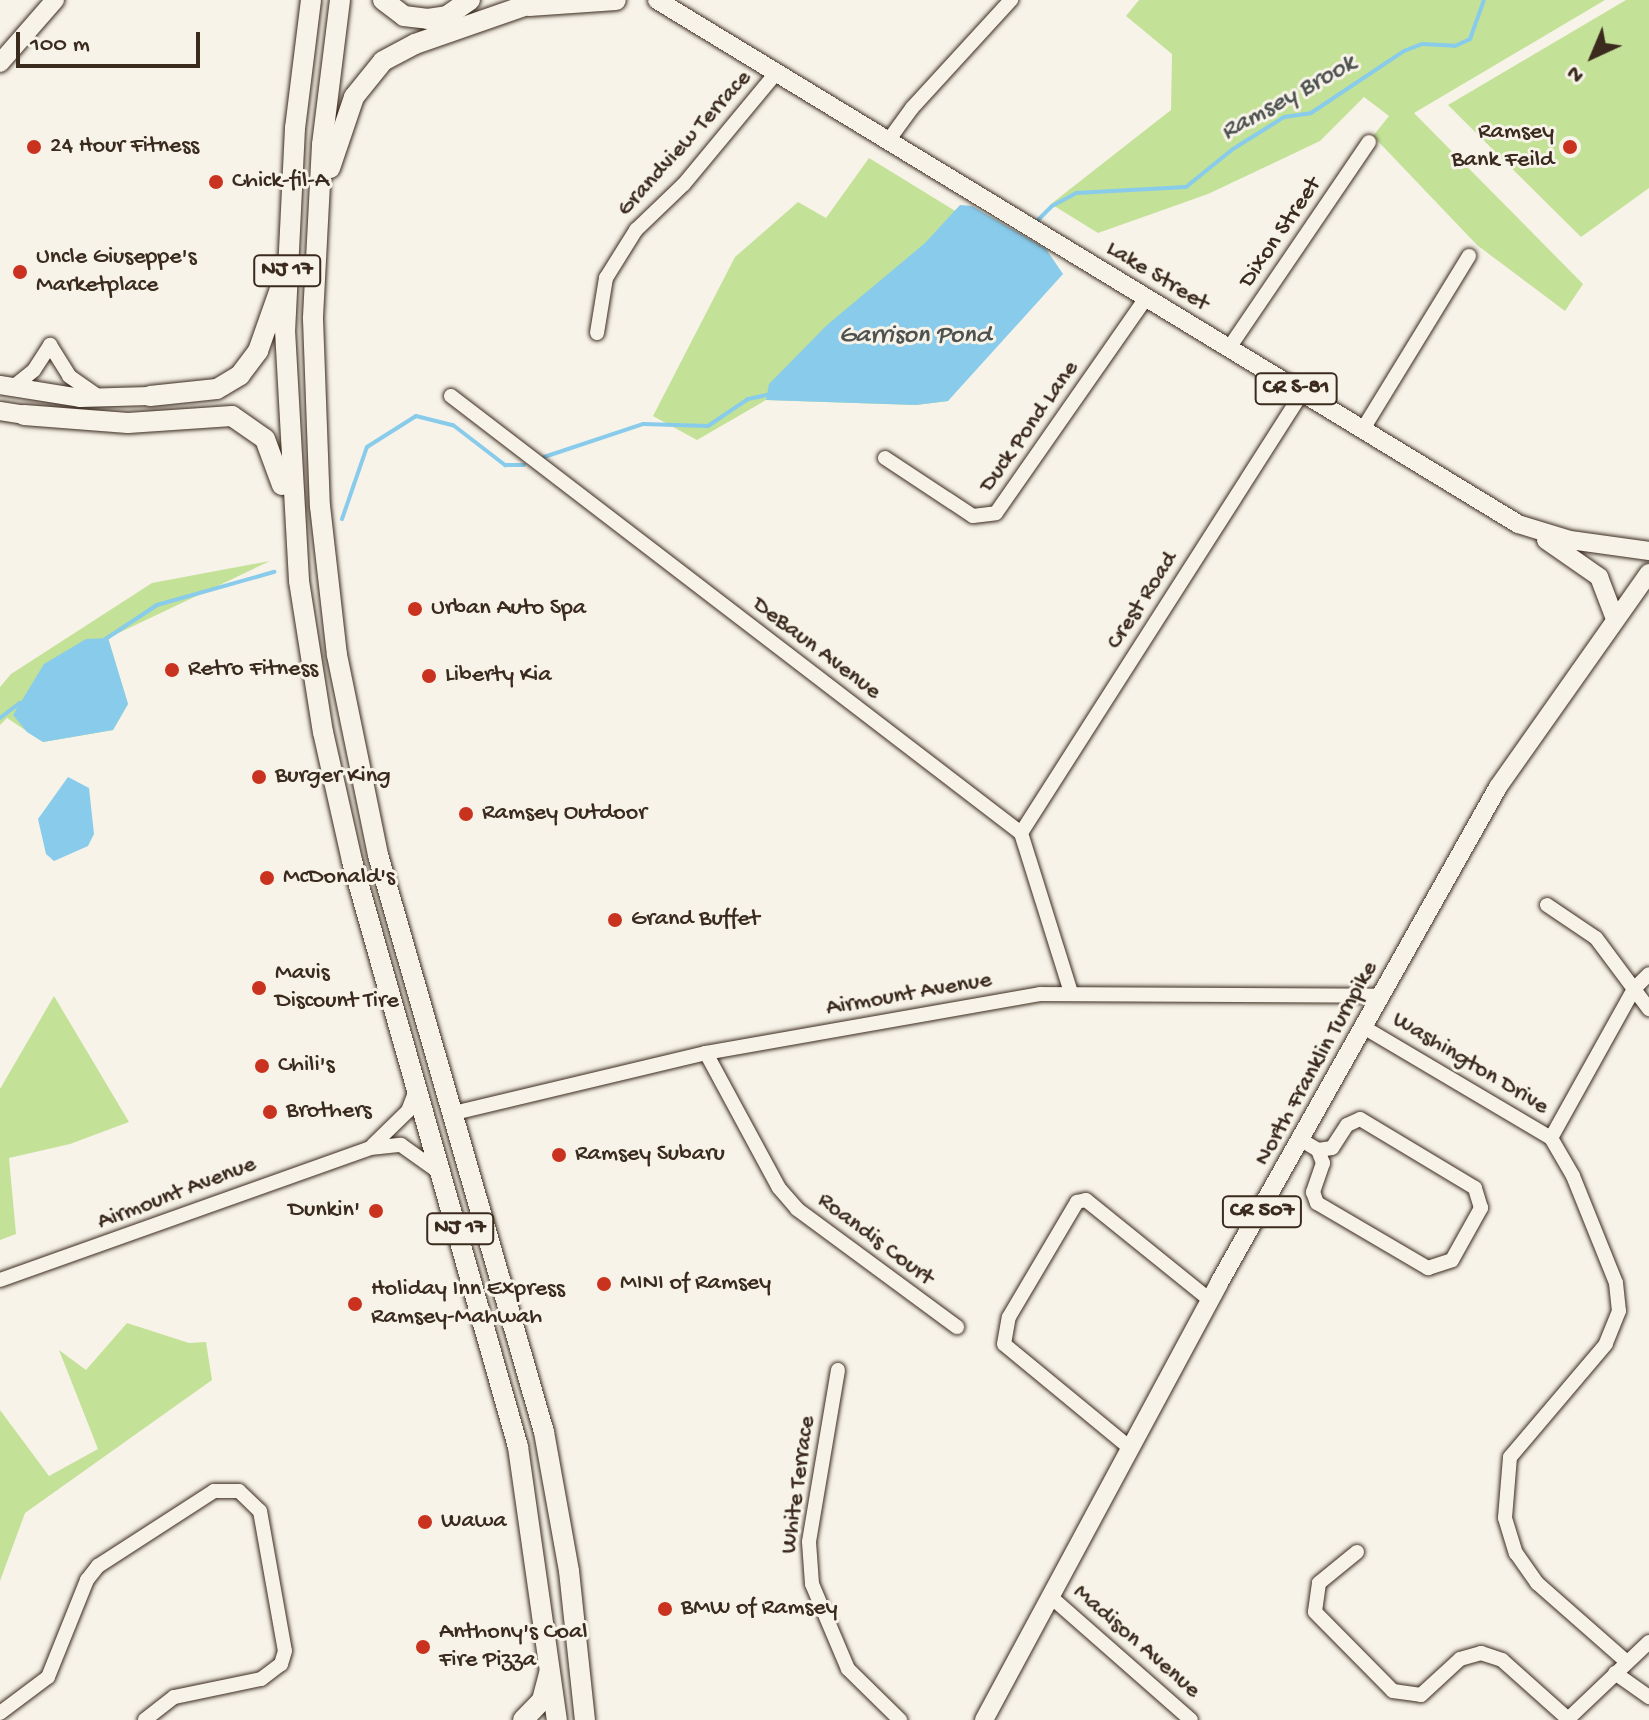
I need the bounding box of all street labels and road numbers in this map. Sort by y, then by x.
street label: Grandview Terrace [612,65,758,223]
street label: Dixon Street [1234,172,1328,294]
street label: Lake Street [1100,235,1214,319]
road number: NJ 17 [253,253,321,289]
street label: Duck Pond Lane [974,356,1086,498]
road number: CR S-81 [1254,371,1338,407]
street label: Crest Road [1101,547,1185,655]
street label: DeBaun Avenue [746,591,886,707]
street label: North Franklin Turnpike [1249,957,1385,1171]
street label: Airmount Avenue [824,966,994,1024]
street label: Washington Drive [1387,1006,1553,1122]
street label: Airmount Avenue [94,1151,260,1237]
street label: Roandis Court [811,1187,939,1293]
road number: CR 507 [1220,1194,1304,1230]
road number: NJ 17 [426,1211,494,1247]
street label: White Terrace [775,1414,823,1556]
street label: Madison Avenue [1066,1579,1206,1705]

